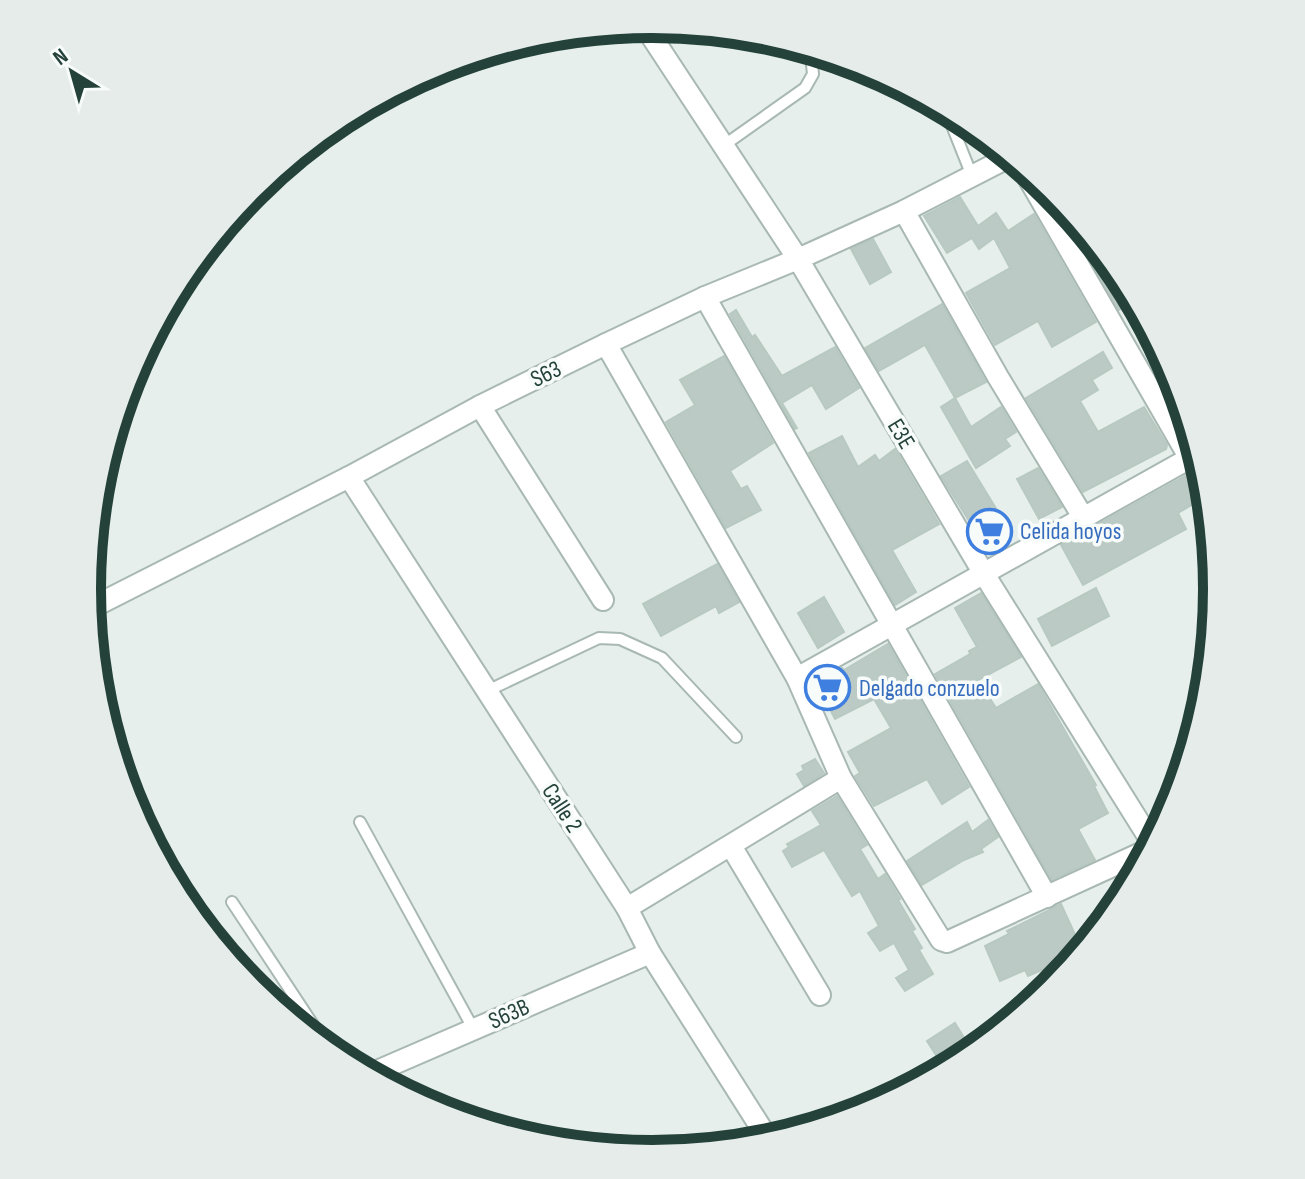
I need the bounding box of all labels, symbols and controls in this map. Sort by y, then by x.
north arrow [32,32,112,112]
text: N [48,43,74,72]
street label: S63 [526,354,566,394]
street label: E3E [881,414,921,454]
supermarket icon: Celida hoyos [965,507,1013,555]
place label: Celida hoyos [1020,517,1121,546]
supermarket icon: Delgado conzuelo [804,664,852,712]
place label: Delgado conzuelo [859,674,1000,703]
street label: Calle 2 [535,778,589,838]
street label: S63B [484,992,534,1036]

